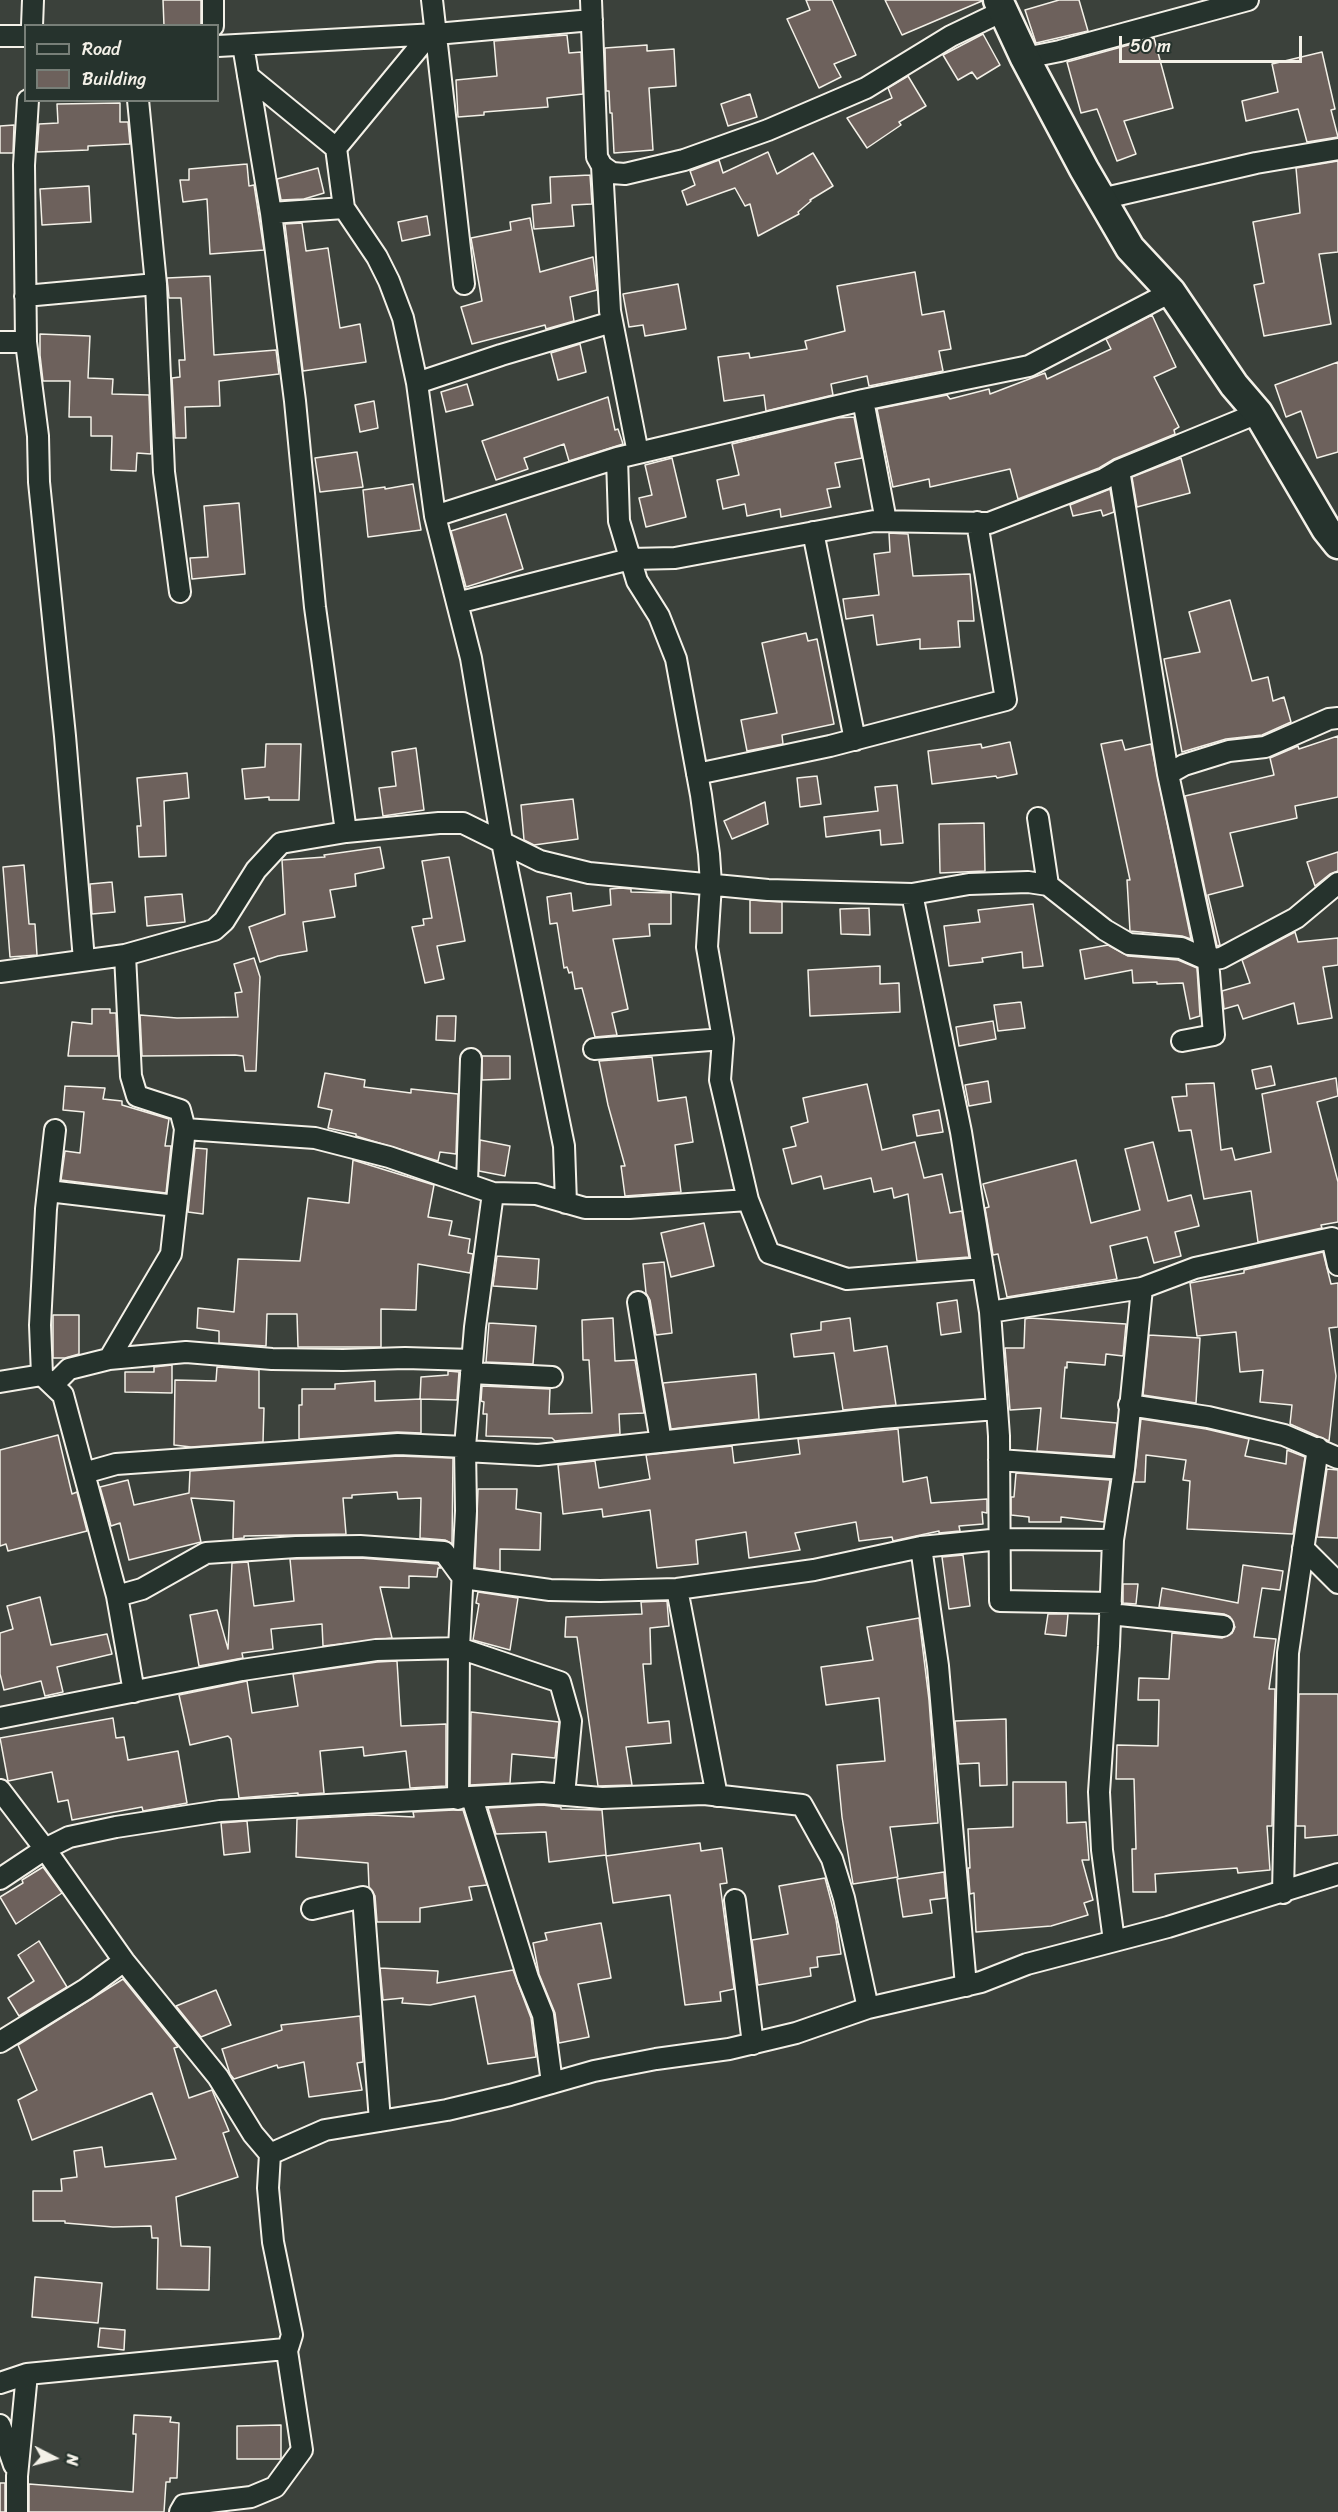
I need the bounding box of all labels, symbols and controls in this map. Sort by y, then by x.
legend [24,24,219,102]
scale bar [1122,24,1305,62]
text: 50 m [1130,30,1171,62]
text: Road [82,33,121,65]
text: Building [82,63,146,95]
north arrow [24,2428,84,2488]
text: N [57,2453,87,2467]

